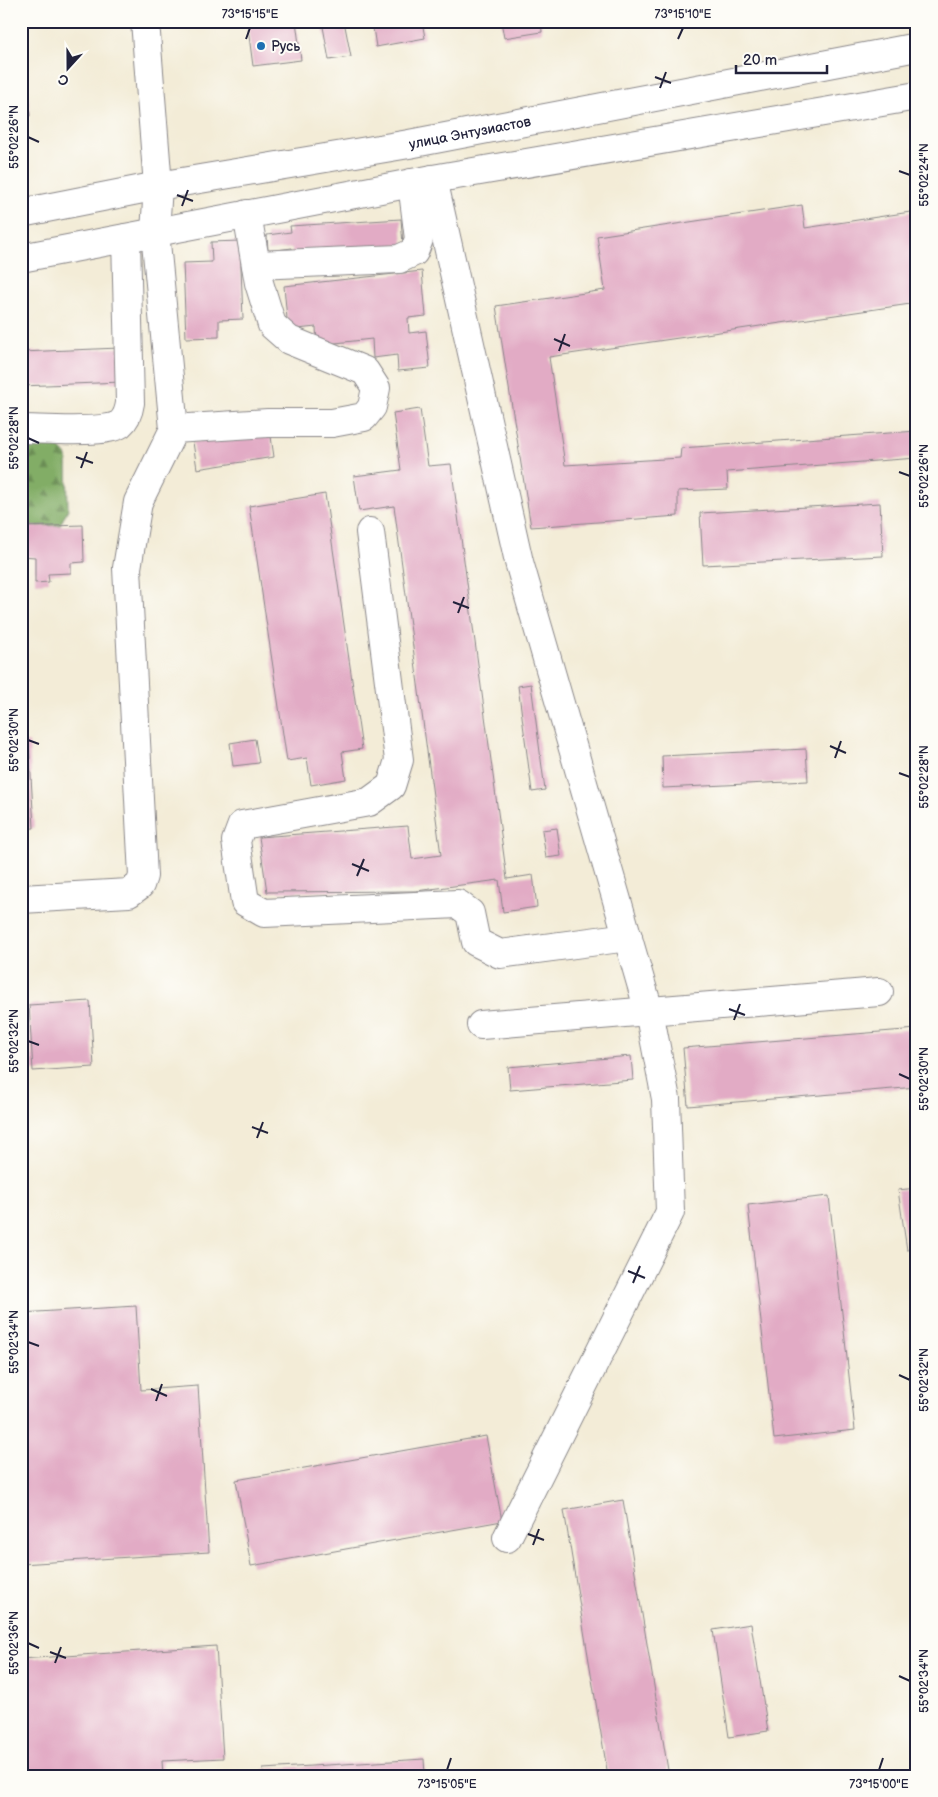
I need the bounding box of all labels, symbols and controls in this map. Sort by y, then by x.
text: 73°15'15"E [222,7,278,22]
text: 73°15'10"E [655,7,712,22]
place label: Русь [271,38,300,55]
marker: Русь [255,40,267,52]
north arrow [42,42,92,92]
scale bar [736,42,827,74]
text: 20 m [743,51,777,70]
text: С [56,70,71,89]
text: 55°02'26"N [7,105,22,169]
street label: улица Энтузиастов [408,113,533,153]
text: 55°02'24"N [917,143,932,207]
text: 55°02'28"N [7,406,22,470]
text: 55°02'26"N [917,444,932,508]
text: 55°02'30"N [7,708,22,772]
text: 55°02'28"N [917,745,932,809]
text: 55°02'32"N [7,1009,22,1073]
text: 55°02'30"N [917,1047,932,1111]
text: 55°02'34"N [7,1310,22,1374]
text: 55°02'32"N [917,1348,932,1412]
text: 55°02'36"N [7,1611,22,1675]
text: 55°02'34"N [917,1649,932,1713]
text: 73°15'05"E [417,1777,477,1792]
text: 73°15'00"E [849,1777,909,1792]

